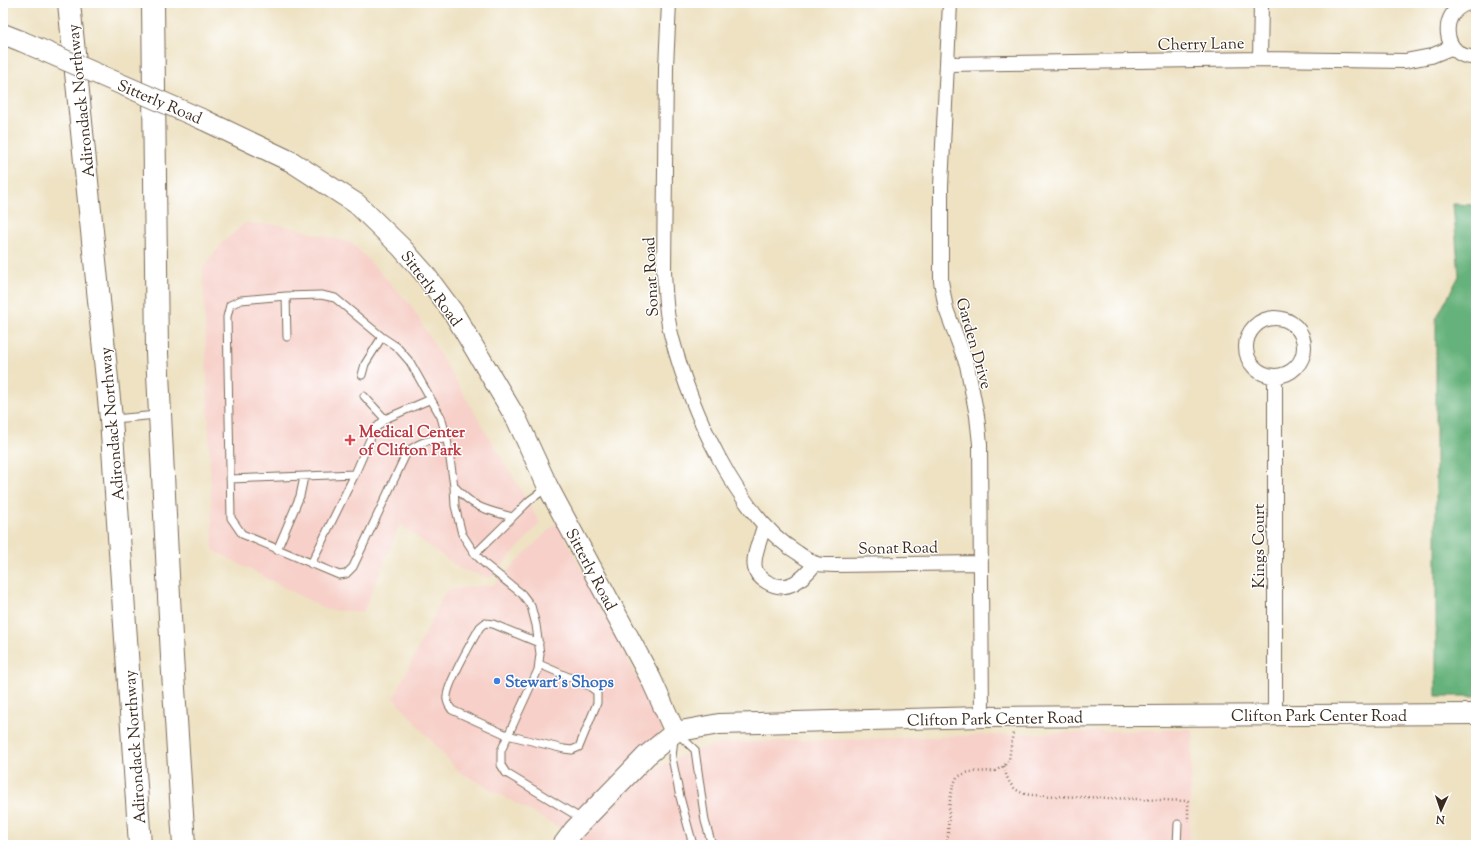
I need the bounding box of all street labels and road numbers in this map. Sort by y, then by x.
street label: Adirondack Northway [63,23,102,179]
street label: Cherry Lane [1157,33,1245,58]
street label: Sitterly Road [113,75,205,131]
street label: Sonat Road [639,236,666,317]
street label: Sitterly Road [394,247,466,332]
street label: Garden Drive [949,295,997,392]
street label: Adirondack Northway [95,346,132,502]
street label: Kings Court [1249,503,1272,588]
street label: Sitterly Road [559,525,621,615]
street label: Sonat Road [858,537,938,562]
street label: Adirondack Northway [120,669,153,825]
street label: Clifton Park Center Road [1231,706,1407,729]
street label: Clifton Park Center Road [907,707,1083,734]

